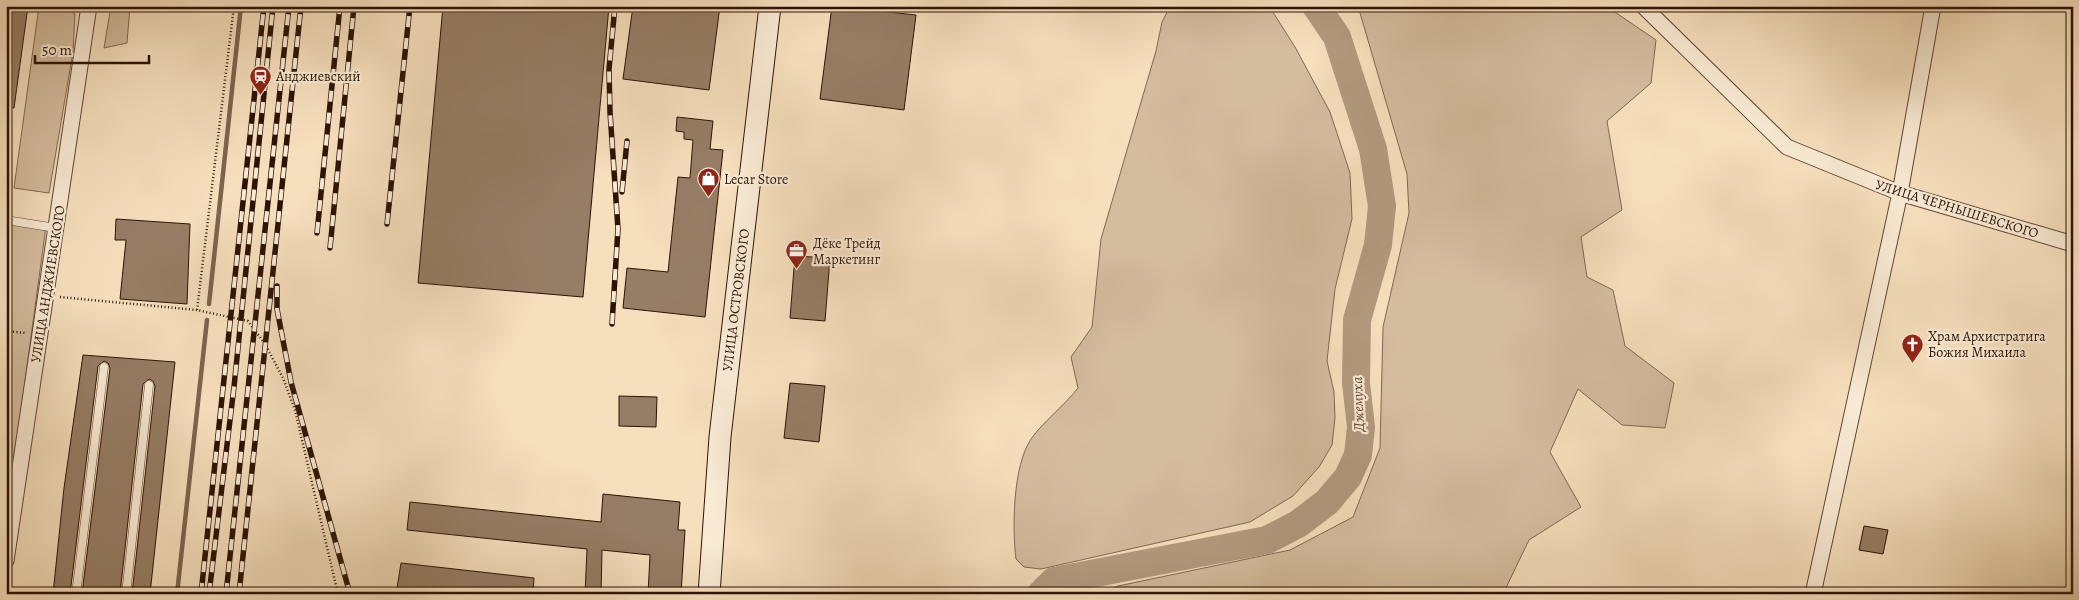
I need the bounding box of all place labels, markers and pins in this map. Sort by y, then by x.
station icon: Анджиевский [248,64,272,95]
place label: Анджиевский [275,67,360,86]
shop icon: Lecar Store [696,167,720,198]
place label: Lecar Store [724,170,788,189]
place label: Дёке Трейд Маркетинг [813,234,881,269]
office icon: Дёке Трейд Маркетинг [785,239,809,270]
place label: Храм Архистратига Божия Михаила [1928,327,2046,362]
church icon: Храм Архистратига Божия Михаила [1900,332,1924,363]

